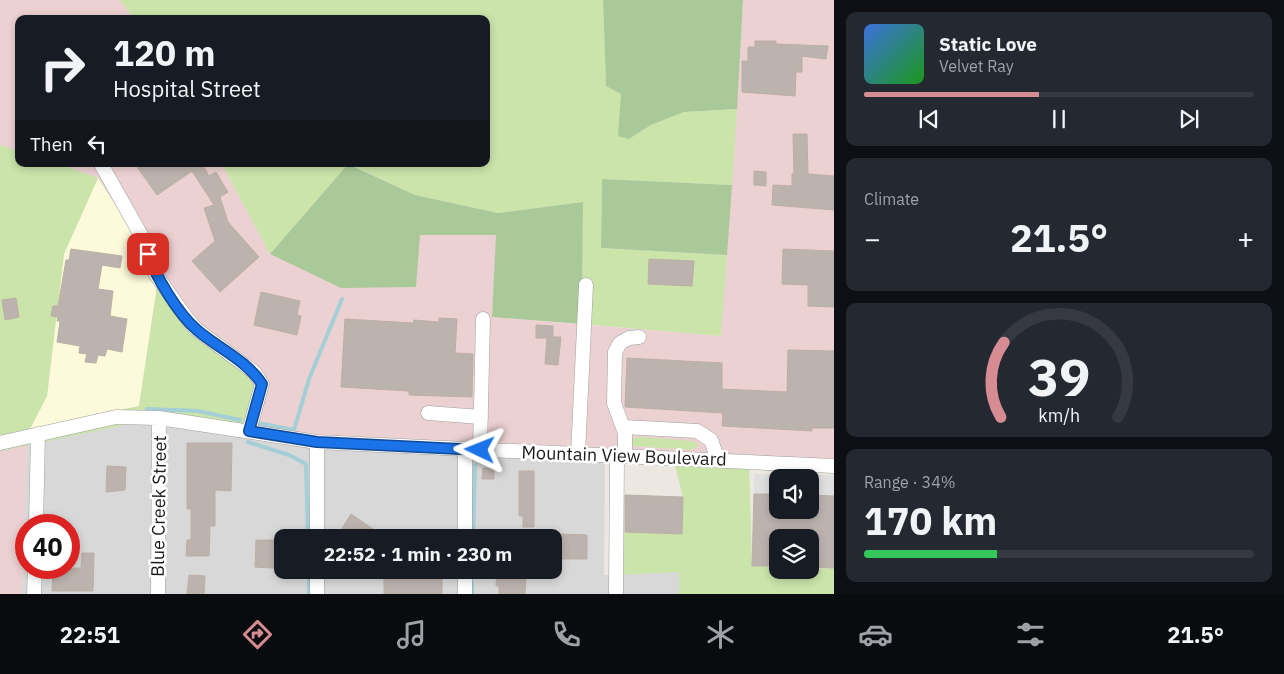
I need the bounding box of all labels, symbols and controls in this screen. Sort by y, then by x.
text: 120 m [113,30,216,76]
text: Static Love [939,32,1037,56]
icon: right [30,35,95,100]
text: Velvet Ray [939,56,1014,76]
text: Hospital Street [113,74,261,103]
icon: previous [915,105,943,133]
icon: pause [1045,105,1073,133]
icon: next [1175,105,1203,133]
icon: left [83,130,111,158]
text: Then [30,132,73,156]
text: Climate [864,189,919,209]
text: 21.5° [1010,213,1108,262]
text: − [864,220,881,257]
text: + [1237,220,1254,257]
pin [127,233,169,275]
icon: arrive [134,240,162,268]
text: 39 [1028,343,1090,410]
text: km/h [1038,404,1080,427]
position arrow [453,423,505,475]
street label: Blue Creek Street [146,435,171,577]
street label: Mountain View Boulevard [521,440,727,471]
map controls [769,469,819,579]
button: sound [769,469,819,519]
text: Range · 34% [864,472,956,492]
text: 170 km [864,496,997,545]
speed limit sign: 40 [15,514,80,579]
button: layers [769,529,819,579]
text: 22:52 · 1 min · 230 m [324,542,512,566]
icon: directions [240,617,275,652]
icon: music [394,617,429,652]
icon: phone [549,617,584,652]
icon: climate [703,617,738,652]
icon: car [858,617,893,652]
icon: filters [1013,617,1048,652]
text: 22:51 [60,620,120,649]
text: 21.5° [1167,620,1224,649]

